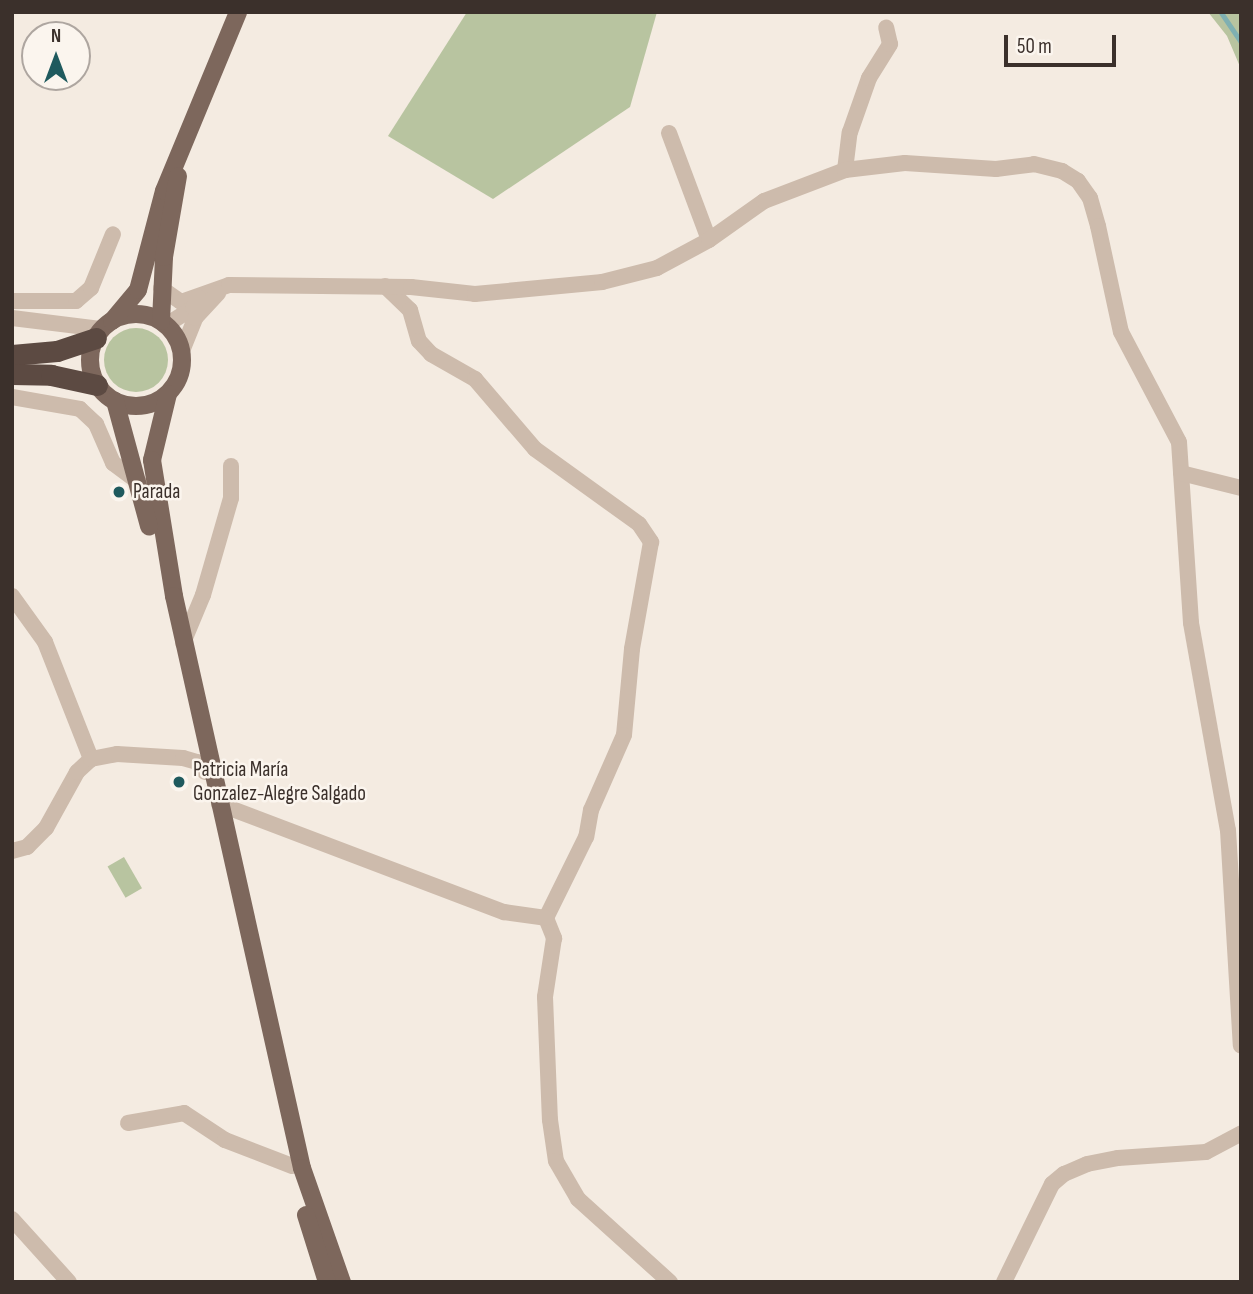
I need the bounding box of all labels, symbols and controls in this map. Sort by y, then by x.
north arrow [21,21,91,91]
scale bar [1008,21,1120,65]
text: N [51,25,61,48]
text: 50 m [1017,34,1052,59]
place label: Parada [133,479,180,505]
marker: Parada [111,484,127,500]
place label: Patricia María Gonzalez-Alegre Salgado [193,757,366,807]
marker: Patricia María Gonzalez-Alegre Salgado [171,774,187,790]

